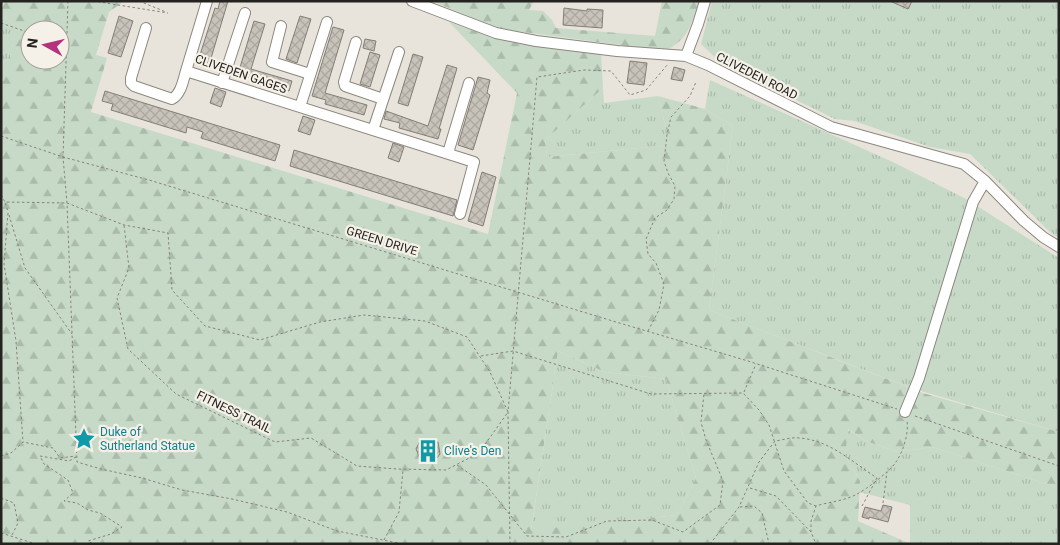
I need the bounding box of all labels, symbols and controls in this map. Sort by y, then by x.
north arrow [20,20,70,70]
text: N [24,37,41,49]
street label: CLIVEDEN ROAD [714,49,800,103]
street label: CLIVEDEN GAGES [193,52,289,96]
street label: GREEN DRIVE [345,224,419,259]
street label: FITNESS TRAIL [194,388,274,436]
place label: Duke of Sutherland Statue [100,425,195,453]
place icon: Duke of Sutherland Statue [71,426,97,452]
building icon: Clive's Den [415,438,441,464]
place label: Clive's Den [444,444,501,458]

